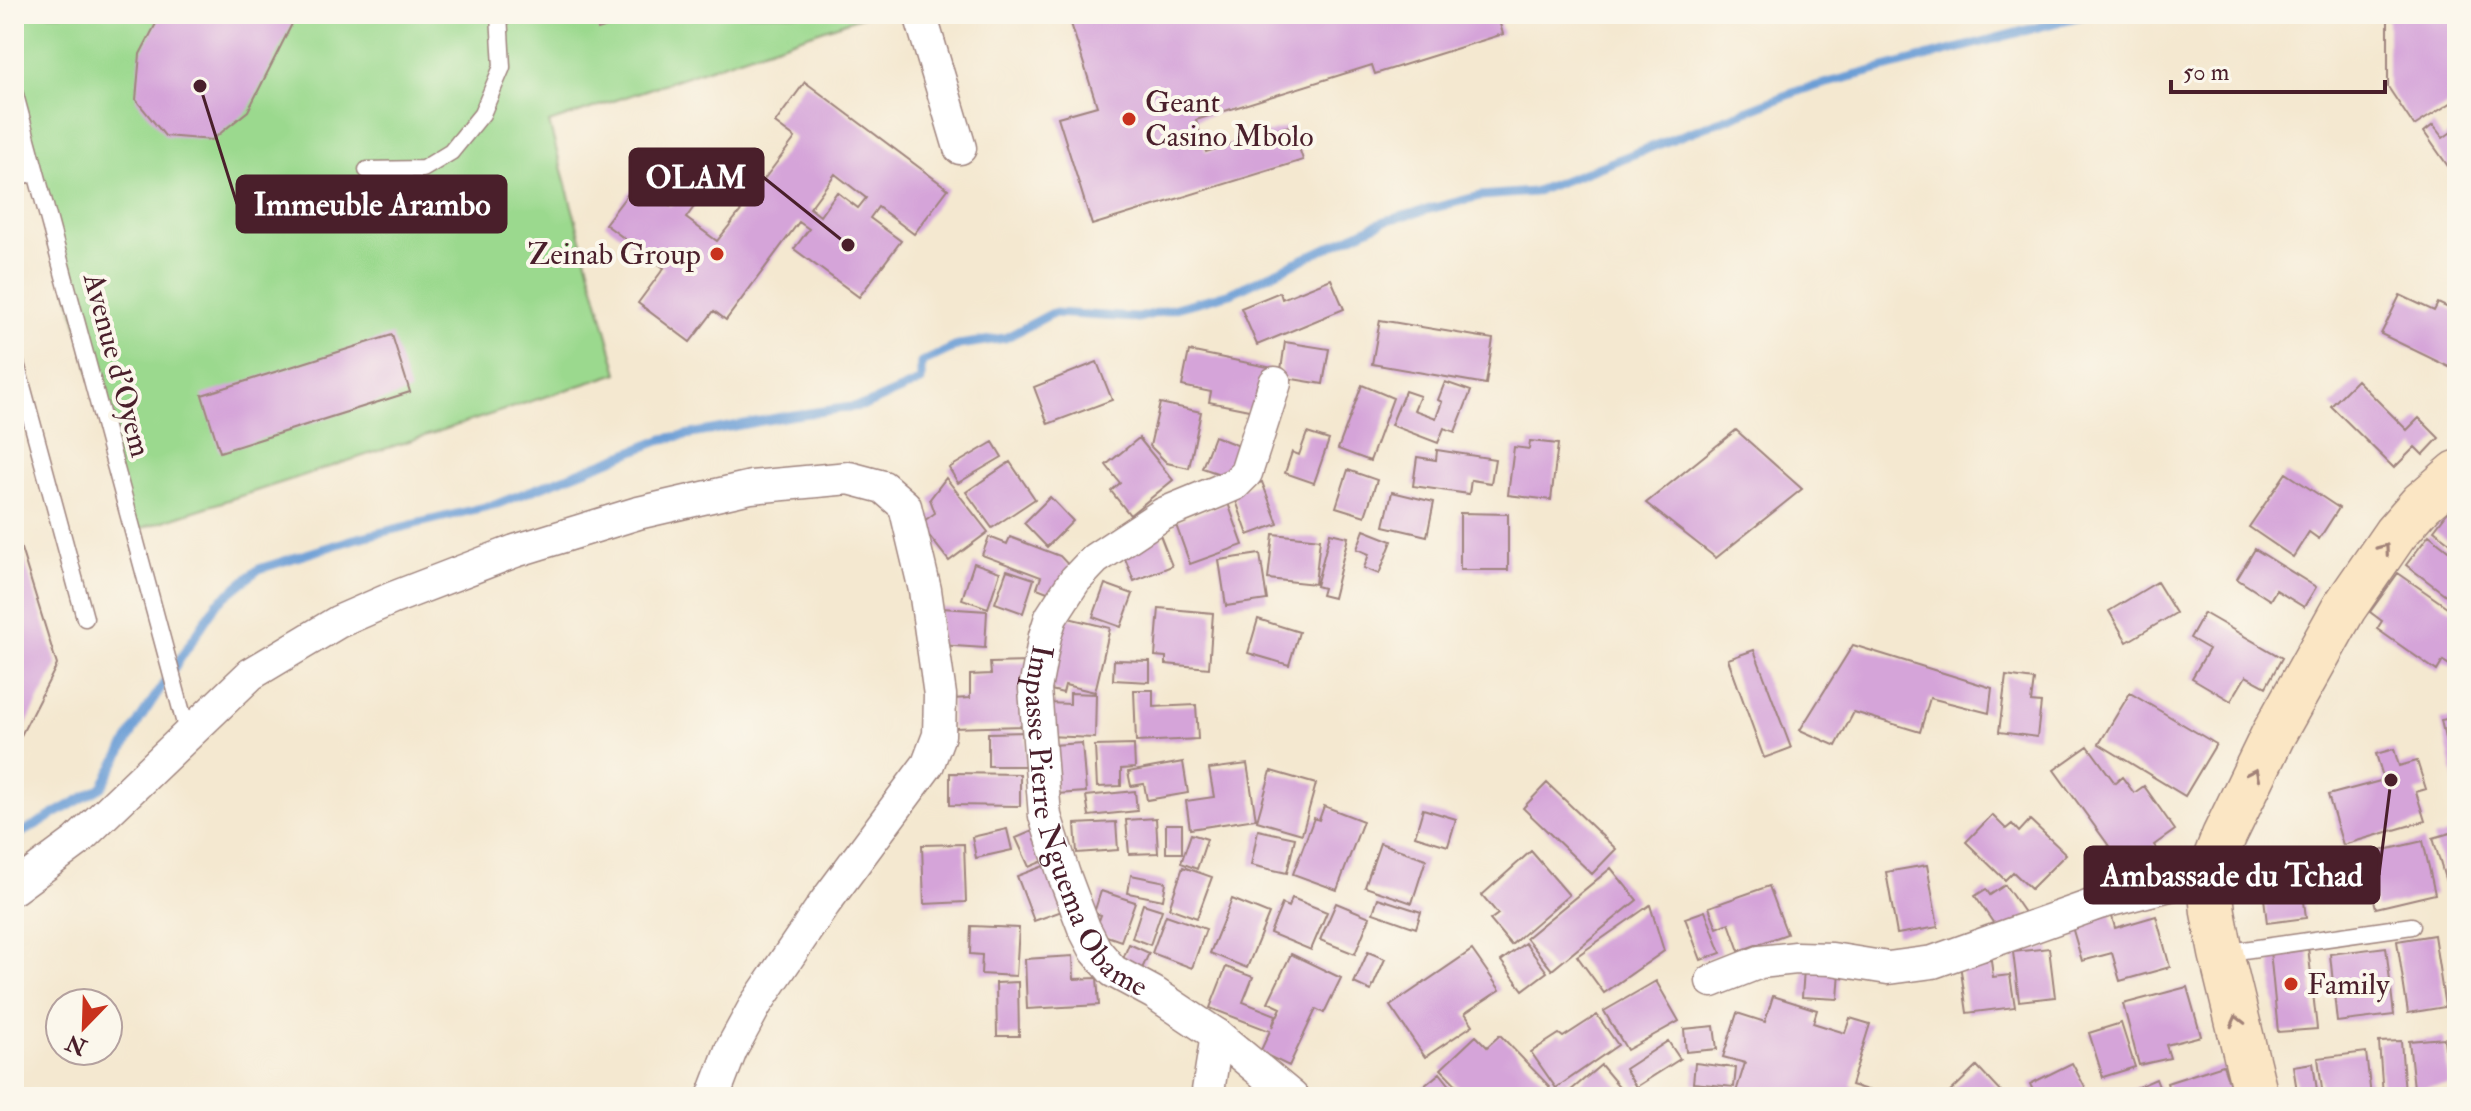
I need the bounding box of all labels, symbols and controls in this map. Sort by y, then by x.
scale bar [2171,44,2385,94]
text: 50 m [2183,57,2230,88]
place label: Geant Casino Mbolo [1145,84,1314,155]
marker: Geant Casino Mbolo [1120,110,1138,128]
callout: OLAM [630,149,763,205]
text: OLAM [646,158,746,198]
callout: Immeuble Arambo [237,176,506,232]
text: Immeuble Arambo [253,185,491,225]
place label: Zeinab Group [528,236,701,273]
marker: Zeinab Group [708,245,726,263]
street label: Avenue d'Oyem [74,268,159,461]
one-way arrow [2374,543,2389,557]
street label: Impasse Pierre Nguema Obame [1016,642,1154,1005]
one-way arrow [2244,767,2260,782]
callout: Ambassade du Tchad [2085,847,2379,903]
text: Ambassade du Tchad [2099,856,2363,896]
place label: Family [2307,966,2390,1003]
marker: Family [2282,975,2300,993]
north arrow [44,987,124,1067]
one-way arrow [2230,1015,2247,1029]
text: N [62,1028,92,1062]

